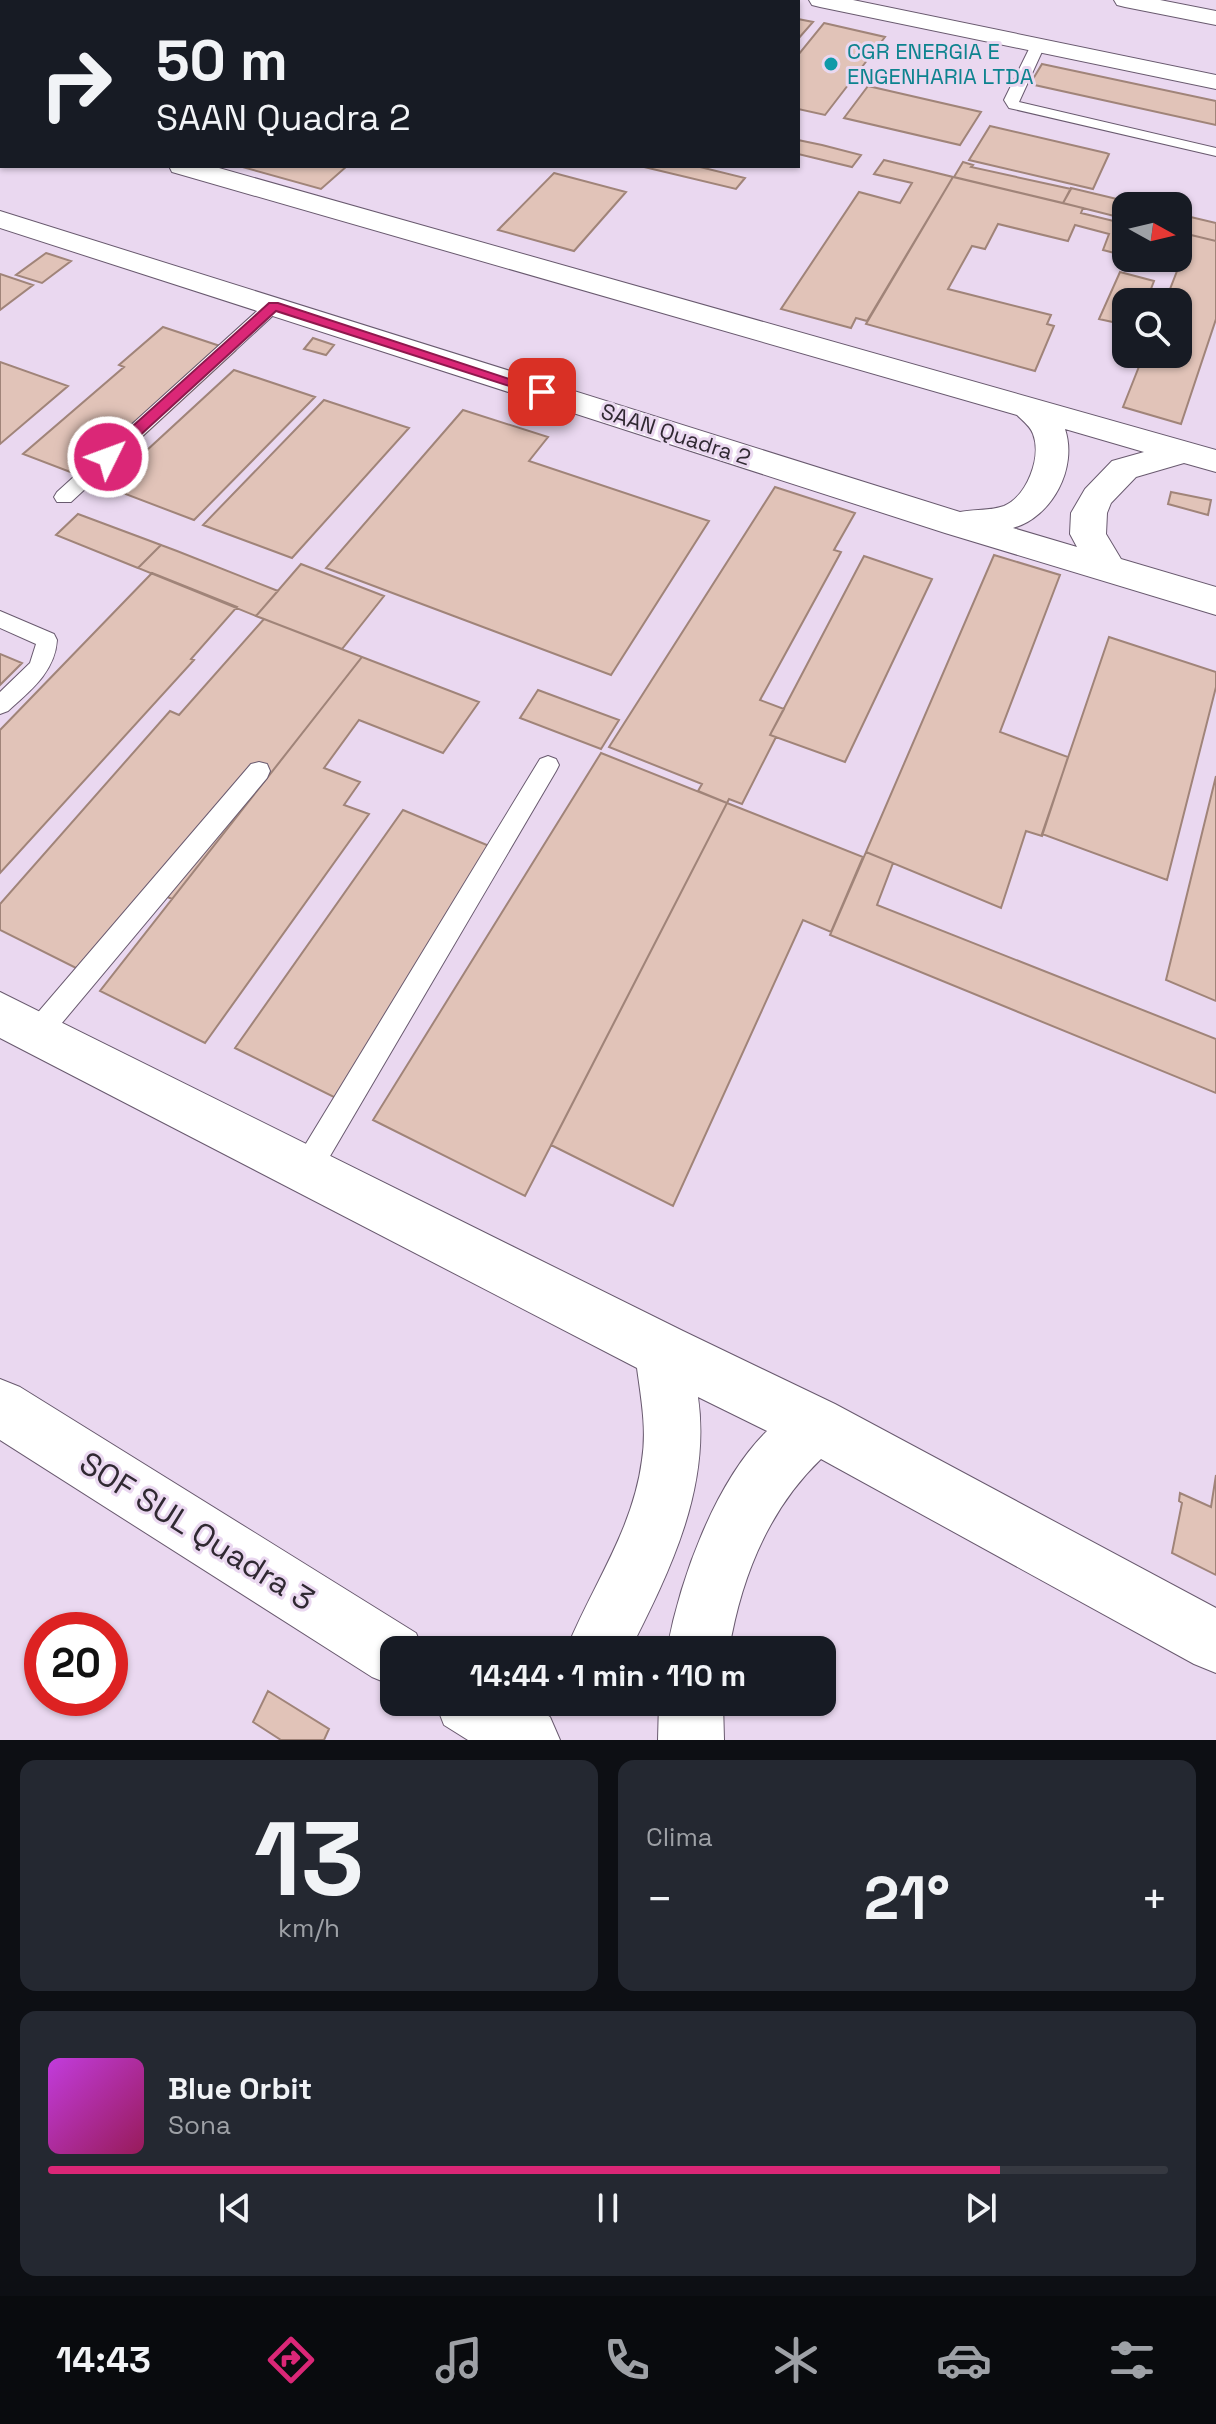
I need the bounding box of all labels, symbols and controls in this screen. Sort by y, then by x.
text: 50 m [156,25,288,96]
icon: right [24,32,128,136]
place label: CGR ENERGIA E ENGENHARIA LTDA [847,37,1034,90]
marker: CGR ENERGIA E ENGENHARIA LTDA [822,55,840,73]
text: SAAN Quadra 2 [156,95,411,141]
north arrow [1112,192,1192,272]
map controls [1112,192,1192,368]
button: search [1112,288,1192,368]
pin [508,358,576,426]
icon: arrive [520,370,564,414]
street label: SAAN Quadra 2 [598,397,754,471]
position arrow [66,415,150,499]
street label: SOF SUL Quadra 3 [72,1443,322,1619]
speed limit sign: 20 [24,1612,128,1716]
text: 14:44 · 1 min · 110 m [470,1656,746,1695]
text: 13 [254,1793,364,1925]
text: Clima [646,1820,713,1854]
text: 21° [864,1860,950,1937]
text: − [646,1871,673,1927]
text: + [1141,1871,1168,1927]
text: km/h [278,1911,340,1945]
text: Blue Orbit [168,2069,312,2108]
text: Sona [168,2108,231,2142]
icon: previous [213,2186,257,2230]
icon: pause [586,2186,630,2230]
icon: next [959,2186,1003,2230]
icon: directions [263,2332,319,2388]
icon: music [431,2332,487,2388]
icon: phone [599,2332,655,2388]
icon: climate [768,2332,824,2388]
icon: car [936,2332,992,2388]
icon: filters [1104,2332,1160,2388]
text: 14:43 [56,2337,151,2383]

